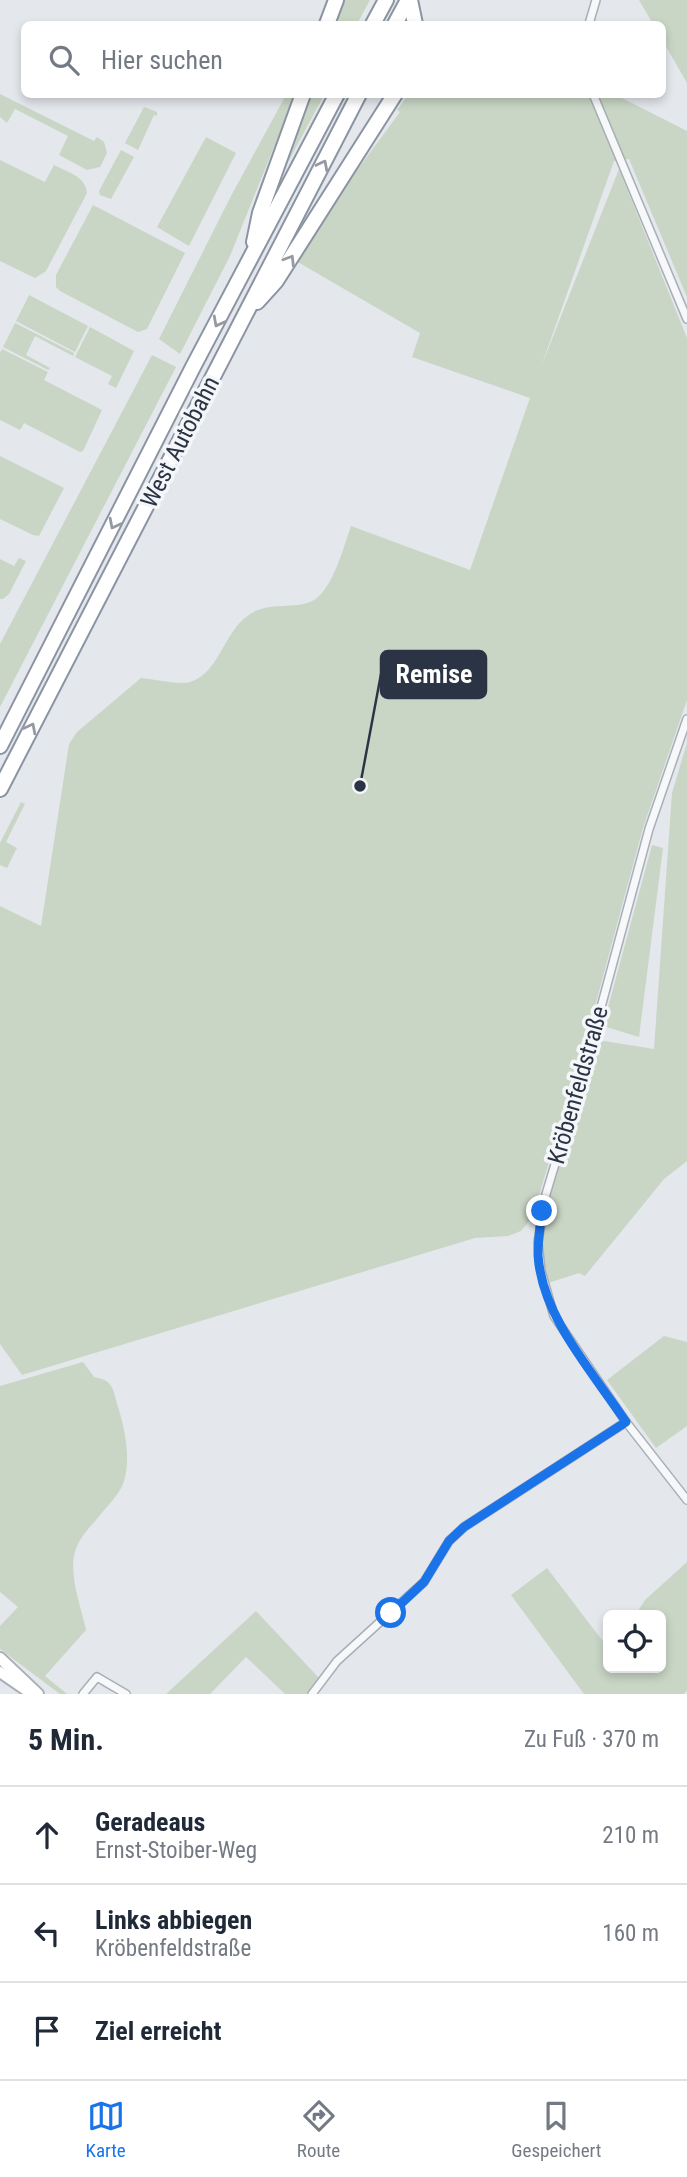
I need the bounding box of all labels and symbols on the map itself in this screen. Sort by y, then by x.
one-way arrow [314,160,328,172]
one-way arrow [281,255,294,268]
one-way arrow [213,315,226,327]
street label: West Autobahn [135,372,225,512]
one-way arrow [108,517,122,529]
callout: Remise [381,651,486,698]
text: Remise [396,659,472,689]
one-way arrow [23,723,37,736]
street label: Kröbenfeldstraße [542,1003,614,1167]
route end [526,1195,557,1226]
route start [375,1597,406,1628]

